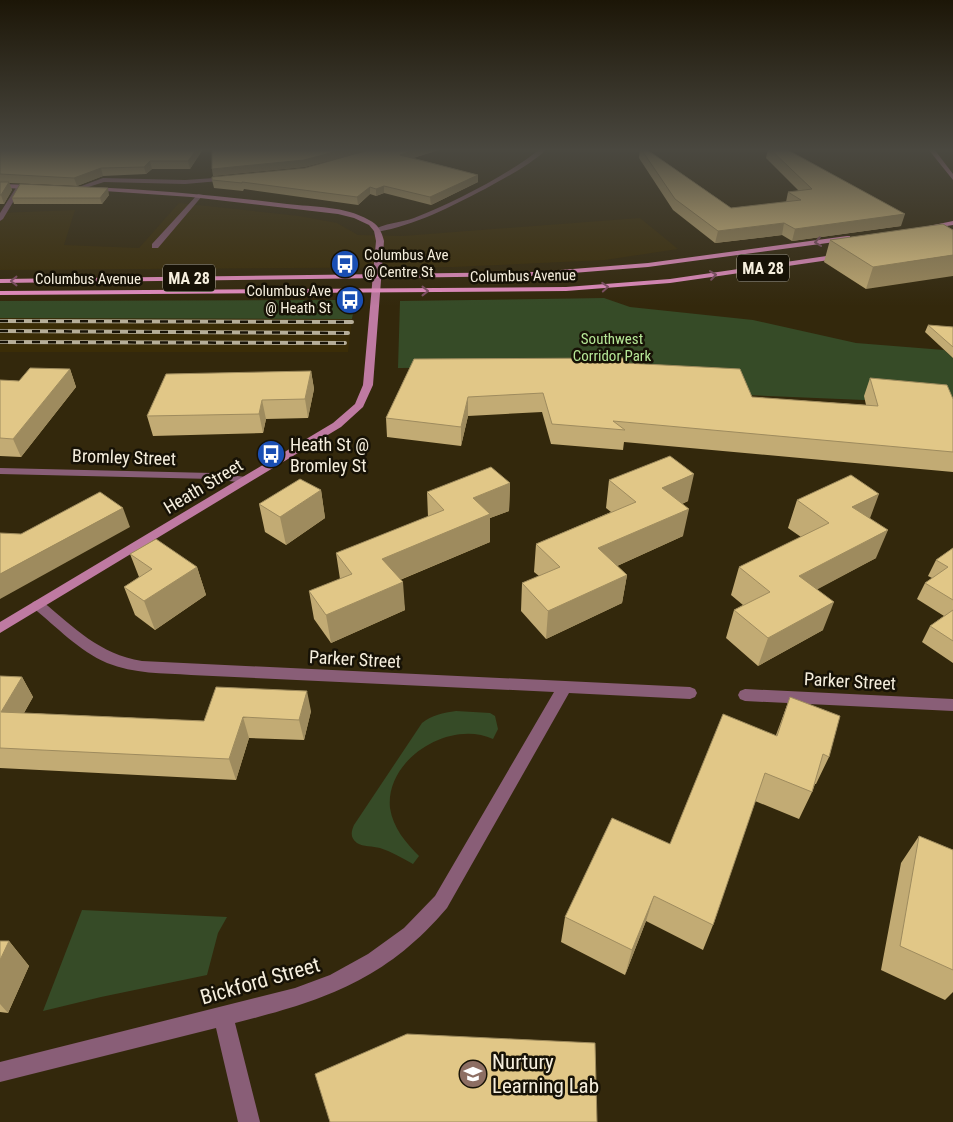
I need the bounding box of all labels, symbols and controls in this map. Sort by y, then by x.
one-way arrow [814,236,822,247]
place label: Columbus Ave @ Centre St [364,246,449,281]
bus stop icon: Columbus Ave @ Centre St [330,249,360,279]
road number: MA 28 [737,254,789,282]
road number: MA 28 [163,264,215,292]
street label: Columbus Avenue [470,266,576,286]
street label: Columbus Avenue [35,270,141,288]
one-way arrow [709,270,717,281]
one-way arrow [9,276,17,286]
place label: Columbus Ave @ Heath St [246,282,331,317]
one-way arrow [601,282,609,293]
bus stop icon: Columbus Ave @ Heath St [335,285,365,315]
one-way arrow [422,286,429,296]
park label: Southwest Corridor Park [573,330,651,365]
place label: Heath St @ Bromley St [290,434,369,476]
bus stop icon: Heath St @ Bromley St [256,439,286,469]
street label: Bromley Street [72,445,176,469]
street label: Heath Street [160,454,246,518]
street label: Parker Street [308,646,402,672]
street label: Parker Street [803,668,897,694]
street label: Bickford Street [197,952,323,1010]
place label: Nurtury Learning Lab [492,1050,599,1098]
school or university icon: Nurtury Learning Lab [458,1059,488,1089]

